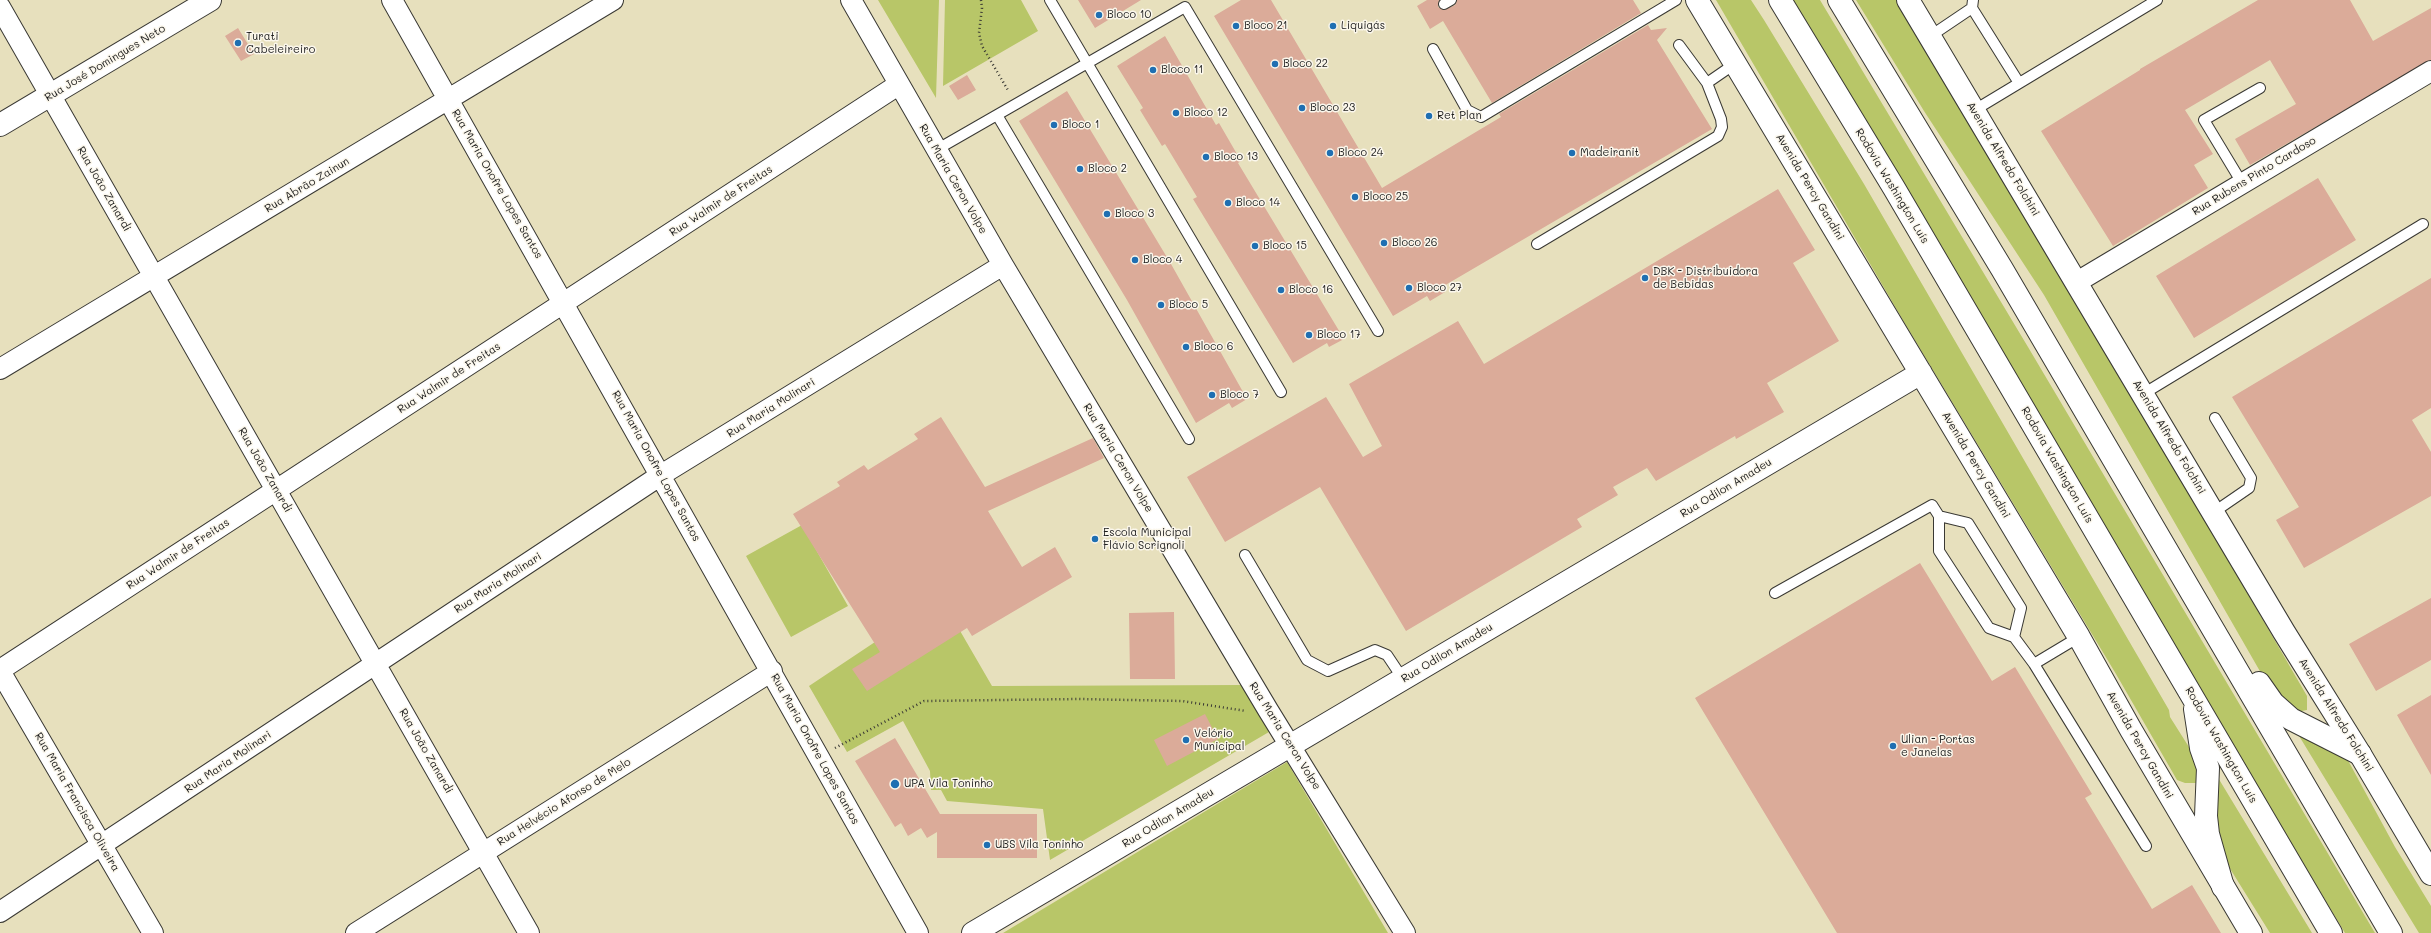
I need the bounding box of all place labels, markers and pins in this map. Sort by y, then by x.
place label: Bloco 10 [1107,8,1151,22]
marker: Bloco 10 [1094,10,1104,20]
place label: Bloco 21 [1244,19,1288,33]
place label: Liquigás [1341,19,1385,33]
marker: Bloco 21 [1231,21,1241,31]
marker: Liquigás [1328,21,1338,31]
place label: Turati Cabeleireiro [246,30,315,56]
marker: Turati Cabeleireiro [233,38,243,48]
place label: Bloco 22 [1283,57,1328,71]
marker: Bloco 22 [1270,59,1280,69]
place label: Bloco 11 [1161,63,1203,77]
marker: Bloco 11 [1148,65,1158,75]
place label: Bloco 23 [1310,101,1355,115]
marker: Bloco 23 [1297,103,1307,113]
place label: Bloco 12 [1184,106,1228,120]
marker: Bloco 12 [1171,108,1181,118]
place label: Ret Plan [1437,109,1482,123]
marker: Ret Plan [1424,111,1434,121]
place label: Bloco 1 [1062,118,1100,132]
marker: Bloco 1 [1049,120,1059,130]
place label: Bloco 24 [1338,146,1383,160]
place label: Madeiranit [1580,146,1639,160]
marker: Bloco 24 [1325,148,1335,158]
marker: Madeiranit [1567,148,1577,158]
place label: Bloco 13 [1214,150,1258,164]
marker: Bloco 13 [1201,152,1211,162]
place label: Bloco 2 [1088,162,1127,176]
marker: Bloco 2 [1075,164,1085,174]
place label: Bloco 25 [1363,190,1408,204]
marker: Bloco 25 [1350,192,1360,202]
place label: Bloco 14 [1236,196,1280,210]
marker: Bloco 14 [1223,198,1233,208]
place label: Bloco 3 [1115,207,1154,221]
marker: Bloco 3 [1102,209,1112,219]
place label: Bloco 26 [1392,236,1437,250]
marker: Bloco 26 [1379,238,1389,248]
place label: Bloco 15 [1263,239,1307,253]
marker: Bloco 15 [1250,241,1260,251]
place label: Bloco 4 [1143,253,1182,267]
marker: Bloco 4 [1130,255,1140,265]
place label: DBK - Distribuidora de Bebidas [1653,265,1758,291]
marker: DBK - Distribuidora de Bebidas [1640,273,1650,283]
place label: Bloco 27 [1417,281,1462,295]
place label: Bloco 16 [1289,283,1333,297]
marker: Bloco 27 [1404,283,1414,293]
marker: Bloco 16 [1276,285,1286,295]
place label: Bloco 5 [1169,298,1208,312]
marker: Bloco 5 [1156,300,1166,310]
place label: Bloco 17 [1317,328,1361,342]
marker: Bloco 17 [1304,330,1314,340]
place label: Bloco 6 [1194,340,1233,354]
marker: Bloco 6 [1181,342,1191,352]
place label: Bloco 7 [1220,388,1259,402]
marker: Bloco 7 [1207,390,1217,400]
place label: Escola Municipal Flávio Scrignoli [1103,526,1191,552]
marker: Escola Municipal Flávio Scrignoli [1090,534,1100,544]
place label: Velório Municipal [1194,727,1244,753]
place label: Ulian - Portas e Janelas [1901,733,1975,759]
marker: Velório Municipal [1181,735,1191,745]
marker: Ulian - Portas e Janelas [1888,741,1898,751]
place label: UPA Vila Toninho [904,777,993,791]
marker: UPA Vila Toninho [889,778,901,790]
place label: UBS Vila Toninho [995,838,1083,852]
marker: UBS Vila Toninho [982,840,992,850]

